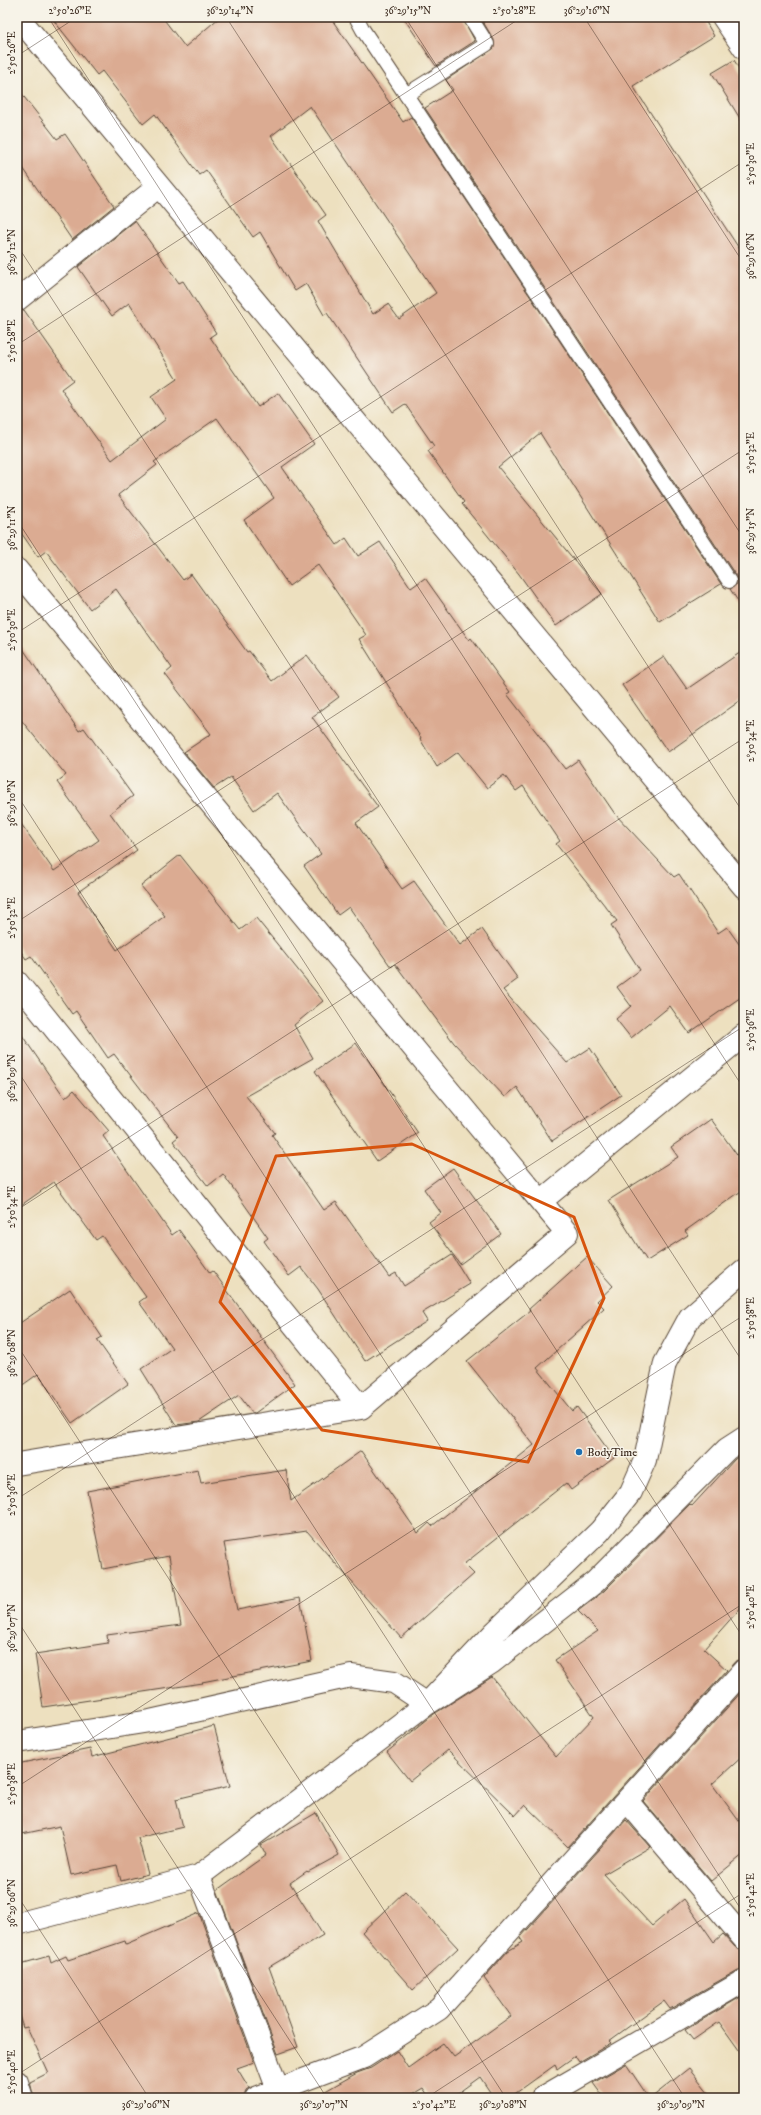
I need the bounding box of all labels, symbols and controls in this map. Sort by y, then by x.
text: 2°50'26"E [48,5,92,17]
text: 36°29'14"N [206,5,254,17]
text: 36°29'15"N [385,5,431,17]
text: 2°50'28"E [493,5,535,17]
text: 36°29'16"N [564,5,610,17]
text: 2°50'26"E [6,31,18,75]
text: 2°50'30"E [745,143,757,185]
text: 36°29'12"N [6,229,18,275]
text: 36°29'16"N [745,233,757,279]
text: 2°50'28"E [6,320,18,362]
text: 2°50'32"E [745,432,757,474]
text: 36°29'11"N [6,505,18,551]
text: 36°29'15"N [745,508,757,554]
text: 2°50'30"E [6,609,18,651]
text: 2°50'34"E [745,720,757,762]
text: 36°29'10"N [6,780,18,826]
text: 2°50'32"E [6,897,18,939]
text: 2°50'36"E [745,1009,757,1051]
text: 36°29'09"N [6,1054,18,1102]
text: 2°50'34"E [6,1186,18,1228]
text: 2°50'38"E [745,1297,757,1339]
text: 36°29'08"N [6,1329,18,1377]
place label: BodyTime [587,1445,637,1460]
marker: BodyTime [574,1447,584,1457]
text: 2°50'36"E [6,1474,18,1516]
text: 2°50'40"E [745,1585,757,1629]
text: 36°29'07"N [6,1604,18,1652]
text: 2°50'38"E [6,1763,18,1805]
text: 2°50'42"E [745,1873,757,1917]
text: 36°29'06"N [6,1879,18,1927]
text: 2°50'40"E [6,2050,18,2094]
text: 36°29'06"N [122,2099,170,2111]
text: 36°29'07"N [300,2099,348,2111]
text: 2°50'42"E [412,2099,456,2111]
text: 36°29'08"N [479,2099,527,2111]
text: 36°29'09"N [657,2099,705,2111]

